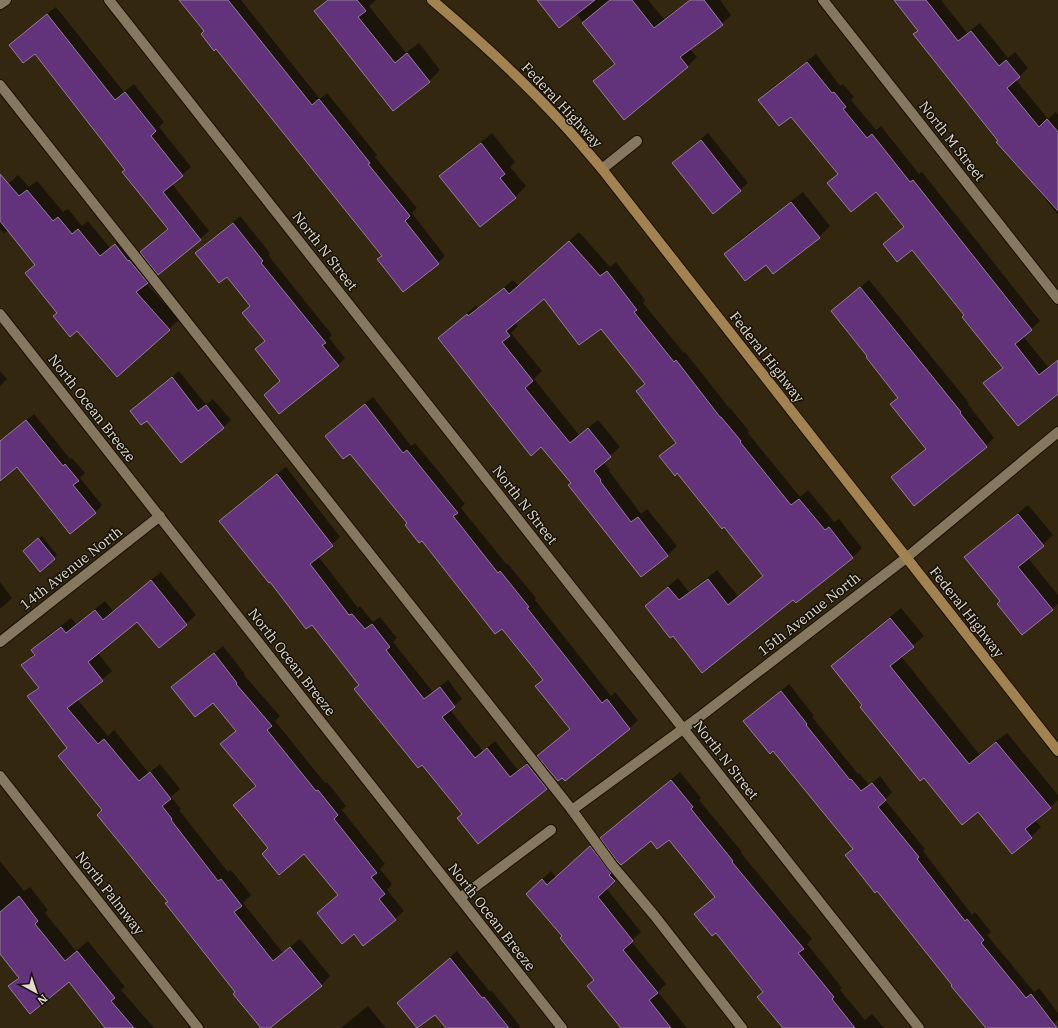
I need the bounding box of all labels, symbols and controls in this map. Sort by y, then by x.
street label: Federal Highway [518,58,607,152]
street label: North M Street [915,97,989,185]
street label: North N Street [289,208,362,294]
street label: Federal Highway [726,308,808,407]
street label: North Ocean Breeze [44,351,140,465]
street label: North N Street [489,462,562,548]
street label: 14th Avenue North [16,522,126,614]
street label: Federal Highway [926,563,1008,662]
street label: 15th Avenue North [754,568,864,660]
street label: North Ocean Breeze [244,605,340,719]
street label: North N Street [690,717,763,803]
street label: North Palmway [72,848,149,939]
street label: North Ocean Breeze [444,860,540,974]
north arrow [16,972,56,1012]
text: N [34,992,50,1008]

